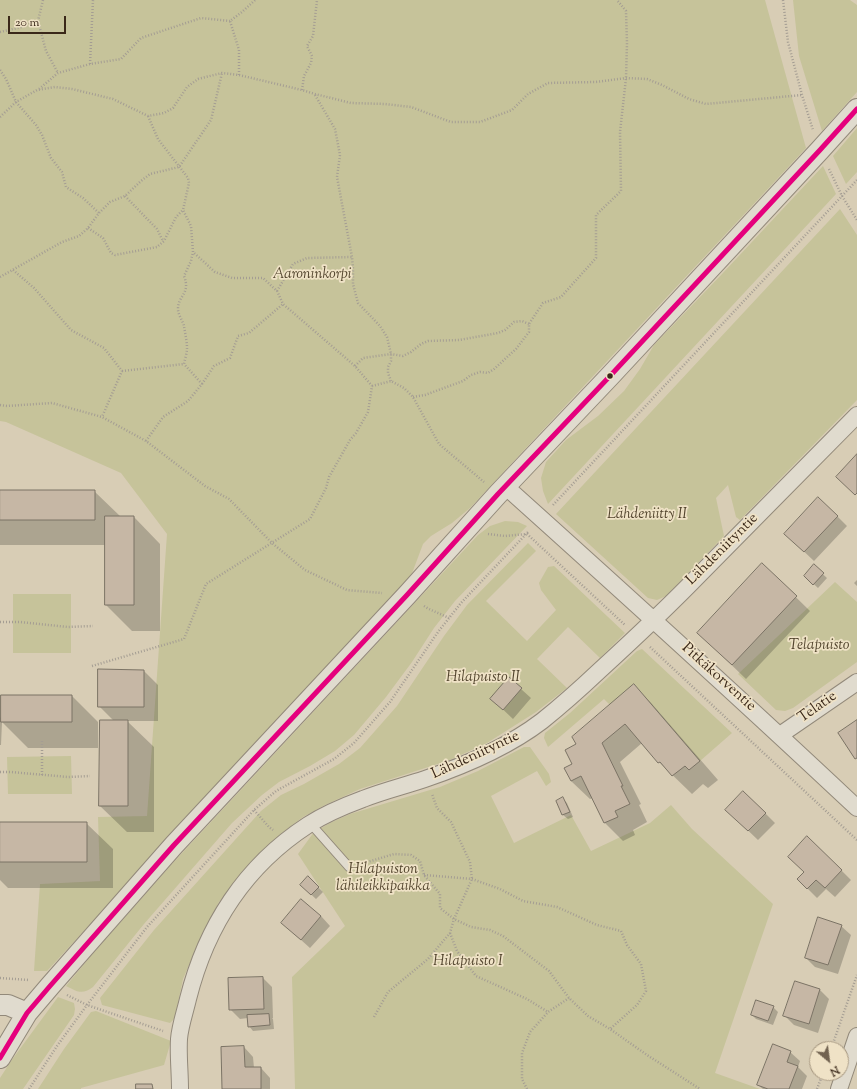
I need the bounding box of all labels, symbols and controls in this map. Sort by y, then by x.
scale bar [10,8,68,34]
text: 20 m [15,14,39,32]
park label: Aaroninkorpi [273,266,351,284]
unlabelled marker [605,371,615,381]
park label: Lähdeniitty II [607,506,687,524]
street label: Lähdeniityntie [683,510,763,590]
park label: Telapuisto [789,637,849,655]
street label: Pitkäkorventie [677,640,759,716]
park label: Hilapuisto II [446,669,520,687]
street label: Telatie [795,688,841,728]
street label: Lähdeniityntie [429,728,523,784]
park label: Hilapuiston lähileikkipaikka [336,861,430,896]
park label: Hilapuisto I [433,953,503,971]
north arrow [809,1041,849,1081]
text: N [827,1061,842,1080]

